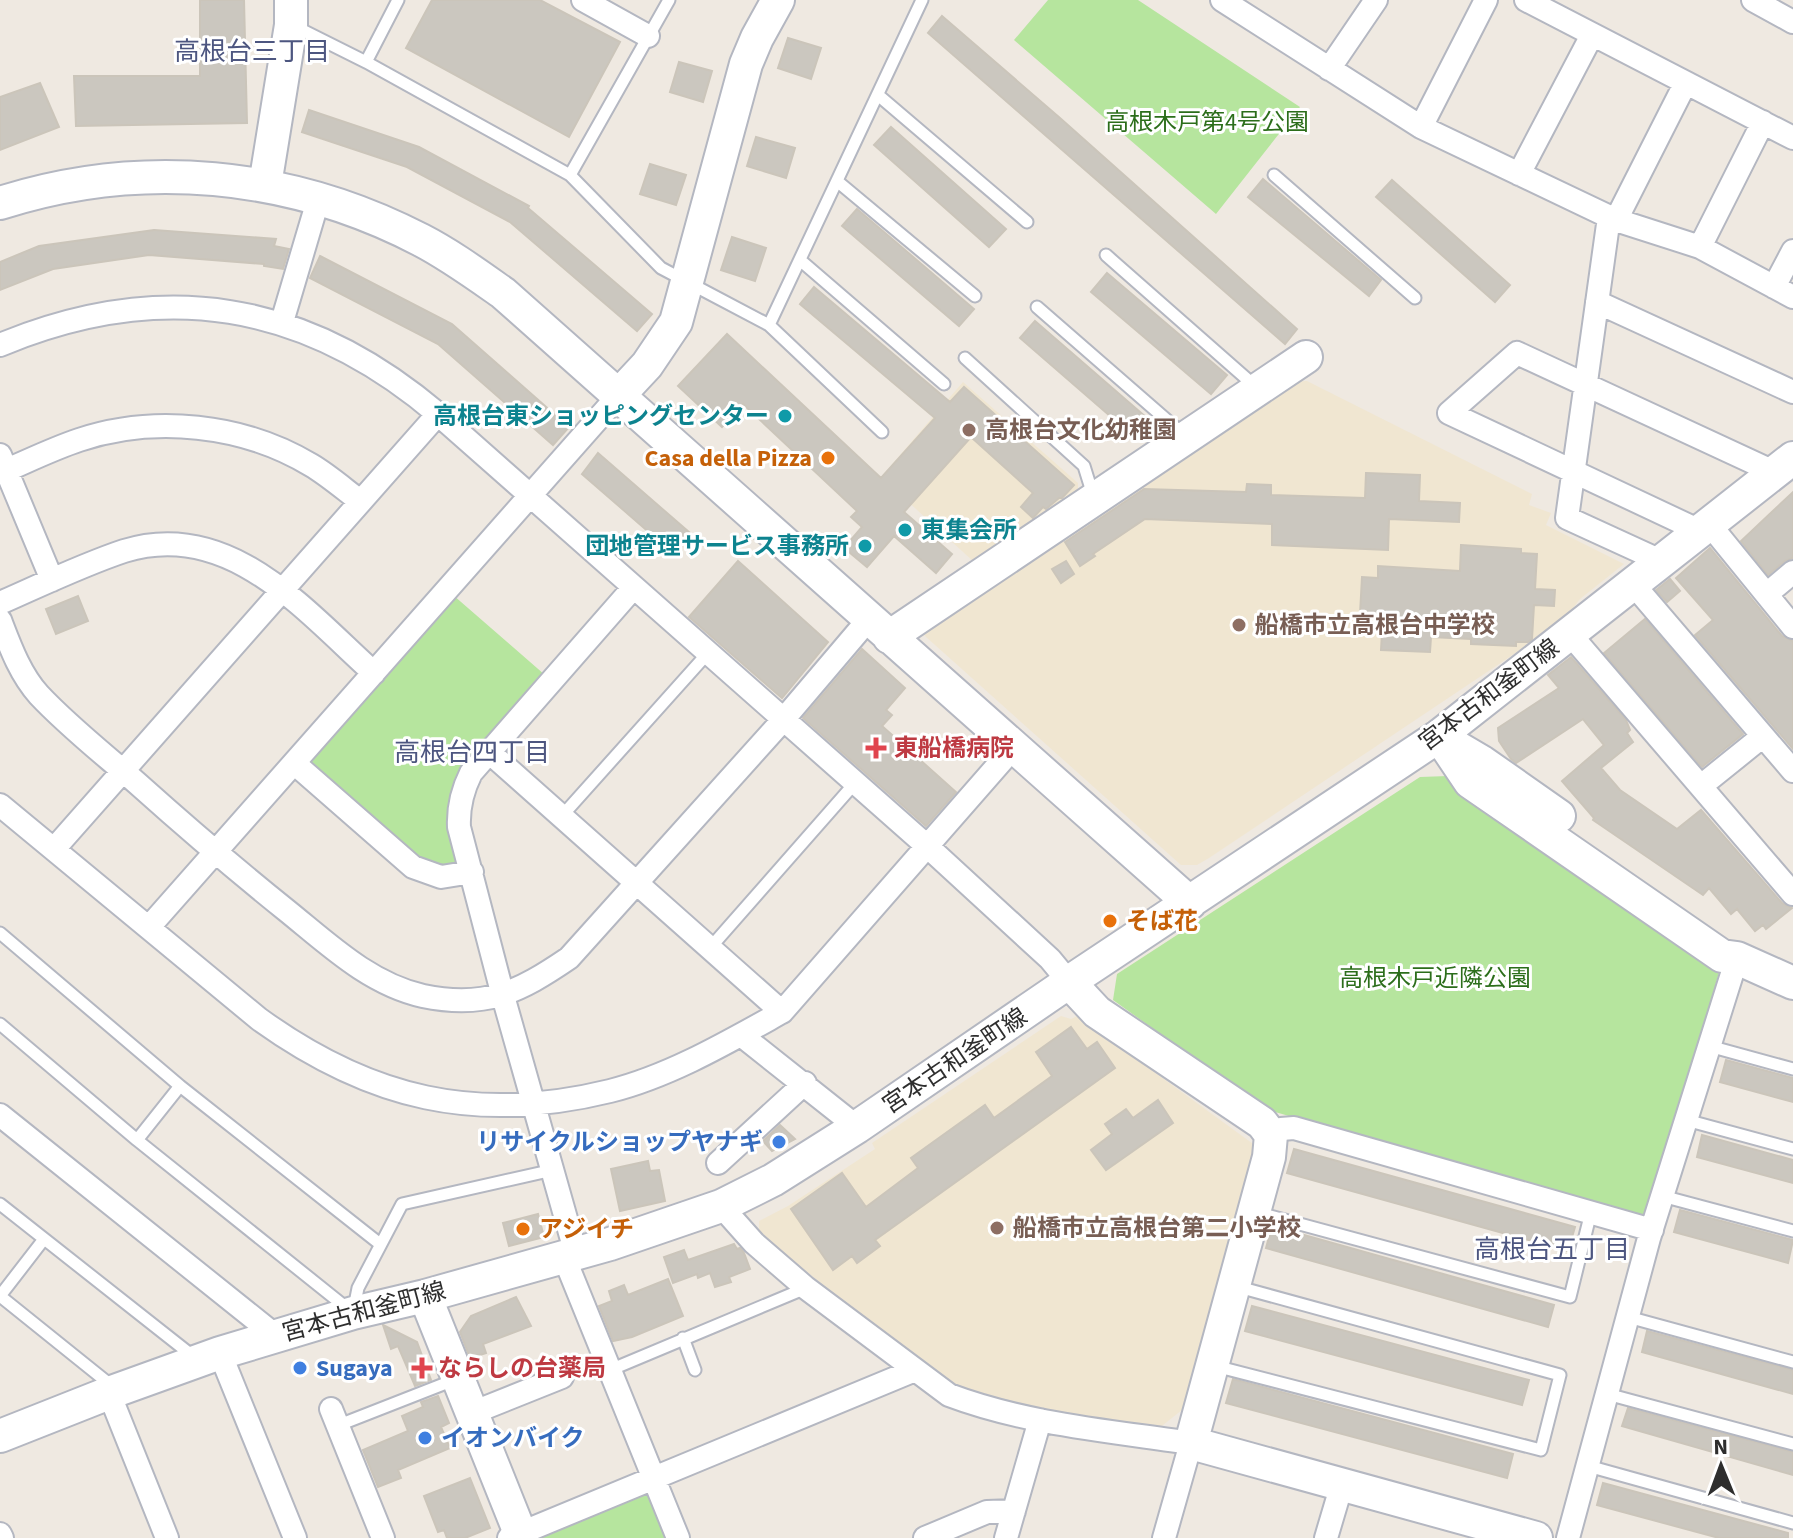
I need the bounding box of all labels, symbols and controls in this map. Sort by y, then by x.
district label: 高根台三丁目 [174,33,330,70]
park label: 高根木戸第4号公園 [1105,105,1309,140]
place label: 高根台東ショッピングセンター [433,399,769,434]
marker: 高根台東ショッピングセンター [776,407,794,425]
place label: 高根台文化幼稚園 [985,413,1177,448]
marker: 高根台文化幼稚園 [960,421,978,439]
place label: Casa della Pizza [645,441,812,476]
marker: Casa della Pizza [819,449,837,467]
place label: 東集会所 [921,513,1017,548]
marker: 東集会所 [896,521,914,539]
place label: 団地管理サービス事務所 [585,529,849,564]
marker: 団地管理サービス事務所 [856,537,874,555]
place label: 船橋市立高根台中学校 [1255,608,1495,643]
marker: 船橋市立高根台中学校 [1230,616,1248,634]
street label: 宮本古和釜町線 [1411,630,1567,760]
place label: 東船橋病院 [894,731,1014,766]
district label: 高根台四丁目 [394,734,550,771]
marker: 東船橋病院 [865,737,887,759]
place label: そば花 [1126,904,1198,939]
marker: そば花 [1101,912,1119,930]
park label: 高根木戸近隣公園 [1339,961,1531,996]
street label: 宮本古和釜町線 [876,1000,1034,1122]
place label: リサイクルショップヤナギ [476,1125,763,1160]
marker: リサイクルショップヤナギ [770,1133,788,1151]
place label: 船橋市立高根台第二小学校 [1013,1211,1301,1246]
place label: アジイチ [539,1212,634,1247]
marker: 船橋市立高根台第二小学校 [988,1219,1006,1237]
marker: アジイチ [514,1220,532,1238]
district label: 高根台五丁目 [1474,1231,1630,1268]
street label: 宮本古和釜町線 [278,1273,450,1351]
place label: Sugaya [316,1351,393,1386]
place label: ならしの台薬局 [438,1351,606,1386]
marker: Sugaya [291,1359,309,1377]
marker: ならしの台薬局 [413,1359,431,1377]
place label: イオンバイク [441,1421,585,1456]
north arrow [1681,1426,1761,1506]
marker: イオンバイク [416,1429,434,1447]
text: N [1713,1431,1728,1463]

